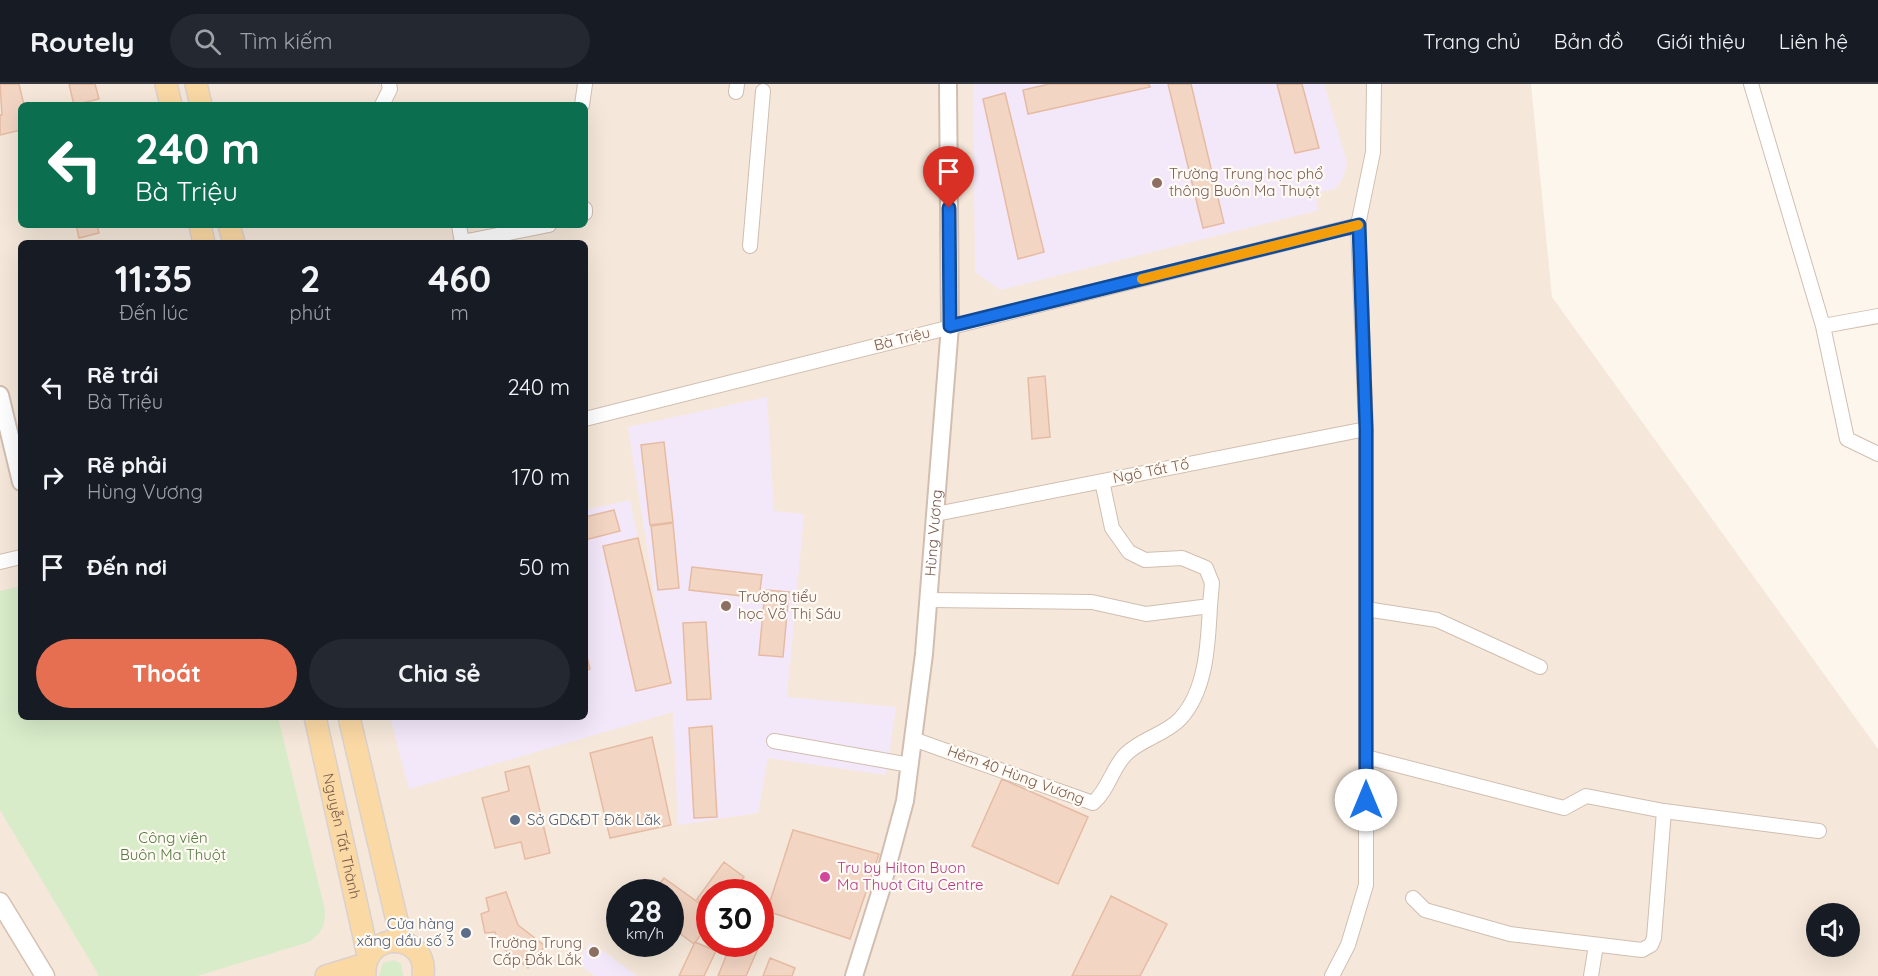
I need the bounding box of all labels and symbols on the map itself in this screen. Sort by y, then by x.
pin [923,146,974,208]
place label: Trường Trung học phổ thông Buôn Ma Thuột [1169,164,1323,200]
marker: Trường Trung học phổ thông Buôn Ma Thuột [1150,176,1164,190]
street label: Bà Triệu [872,322,932,355]
street label: Ngô Tất Tố [1111,454,1191,487]
street label: Hùng Vương [920,489,946,577]
place label: Trường tiểu học Võ Thị Sáu [738,587,841,623]
marker: Trường tiểu học Võ Thị Sáu [719,599,733,613]
street label: Hẻm 40 Hùng Vương [945,741,1087,808]
position arrow [1334,768,1398,832]
street label: Nguyễn Tất Thành [319,771,365,901]
place label: Sở GD&ĐT Đăk Lăk [527,810,661,829]
marker: Sở GD&ĐT Đăk Lăk [508,813,522,827]
park label: Công viên Buôn Ma Thuột [120,828,226,864]
place label: Tru by Hilton Buon Ma Thuot City Centre [837,858,984,894]
marker: Tru by Hilton Buon Ma Thuot City Centre [818,870,832,884]
speed limit sign: 30 [696,879,774,957]
place label: Cửa hàng xăng dầu số 3 [357,914,454,950]
marker: Cửa hàng xăng dầu số 3 [459,926,473,940]
place label: Trường Trung Cấp Đắk Lắk [488,933,582,969]
marker: Trường Trung Cấp Đắk Lắk [587,945,601,959]

